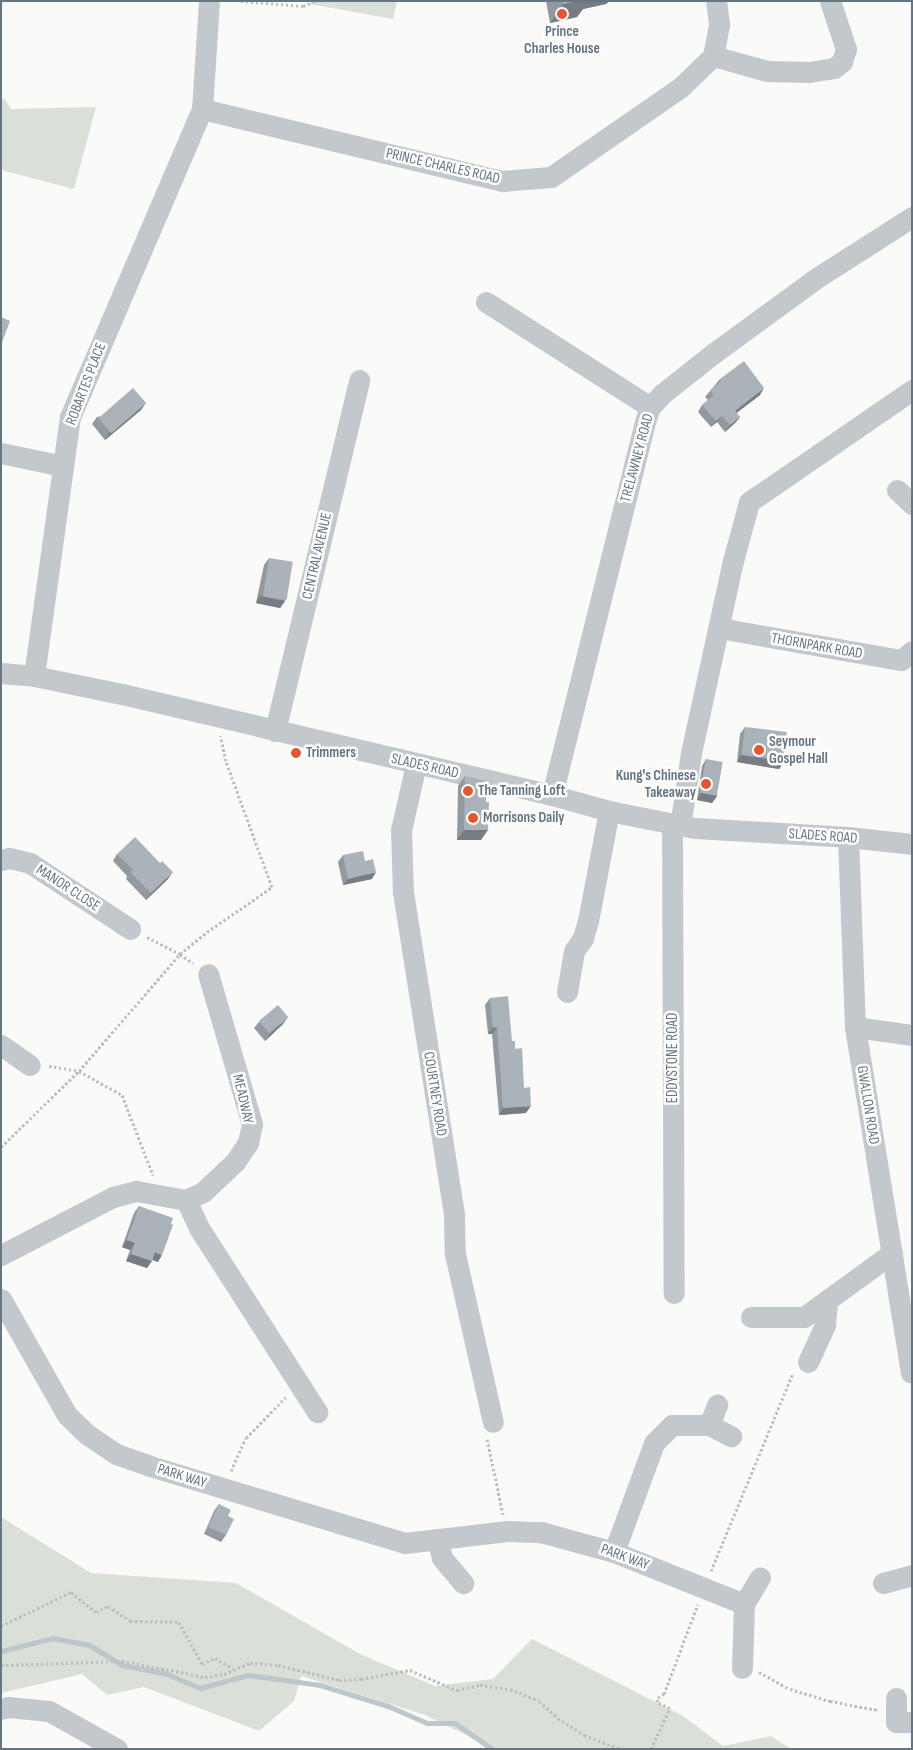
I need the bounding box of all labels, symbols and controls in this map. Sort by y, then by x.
marker: Prince Charles House [556,8,568,20]
place label: Prince Charles House [524,22,600,57]
street label: PRINCE CHARLES ROAD [384,144,502,188]
street label: ROBARTES PLACE [62,340,110,428]
street label: TRELAWNEY ROAD [617,412,657,504]
street label: CENTRAL AVENUE [298,511,336,601]
street label: THORNPARK ROAD [770,629,864,663]
place label: Seymour Gospel Hall [769,732,828,767]
place label: Trimmers [306,744,356,762]
marker: Seymour Gospel Hall [753,744,765,756]
marker: Trimmers [290,747,302,759]
street label: SLADES ROAD [389,749,461,783]
place label: Kung's Chinese Takeaway [616,766,696,801]
marker: Kung's Chinese Takeaway [700,778,712,790]
place label: The Tanning Loft [478,782,565,800]
marker: The Tanning Loft [462,785,474,797]
place label: Morrisons Daily [483,809,565,827]
marker: Morrisons Daily [467,812,479,824]
street label: SLADES ROAD [788,825,858,847]
street label: MANOR CLOSE [33,861,103,915]
street label: EDDYSTONE ROAD [664,1013,682,1103]
street label: COURTNEY ROAD [419,1051,451,1137]
street label: GWALLON ROAD [853,1064,883,1146]
street label: MEADWAY [229,1073,257,1125]
street label: PARK WAY [155,1460,209,1492]
street label: PARK WAY [598,1540,652,1574]

